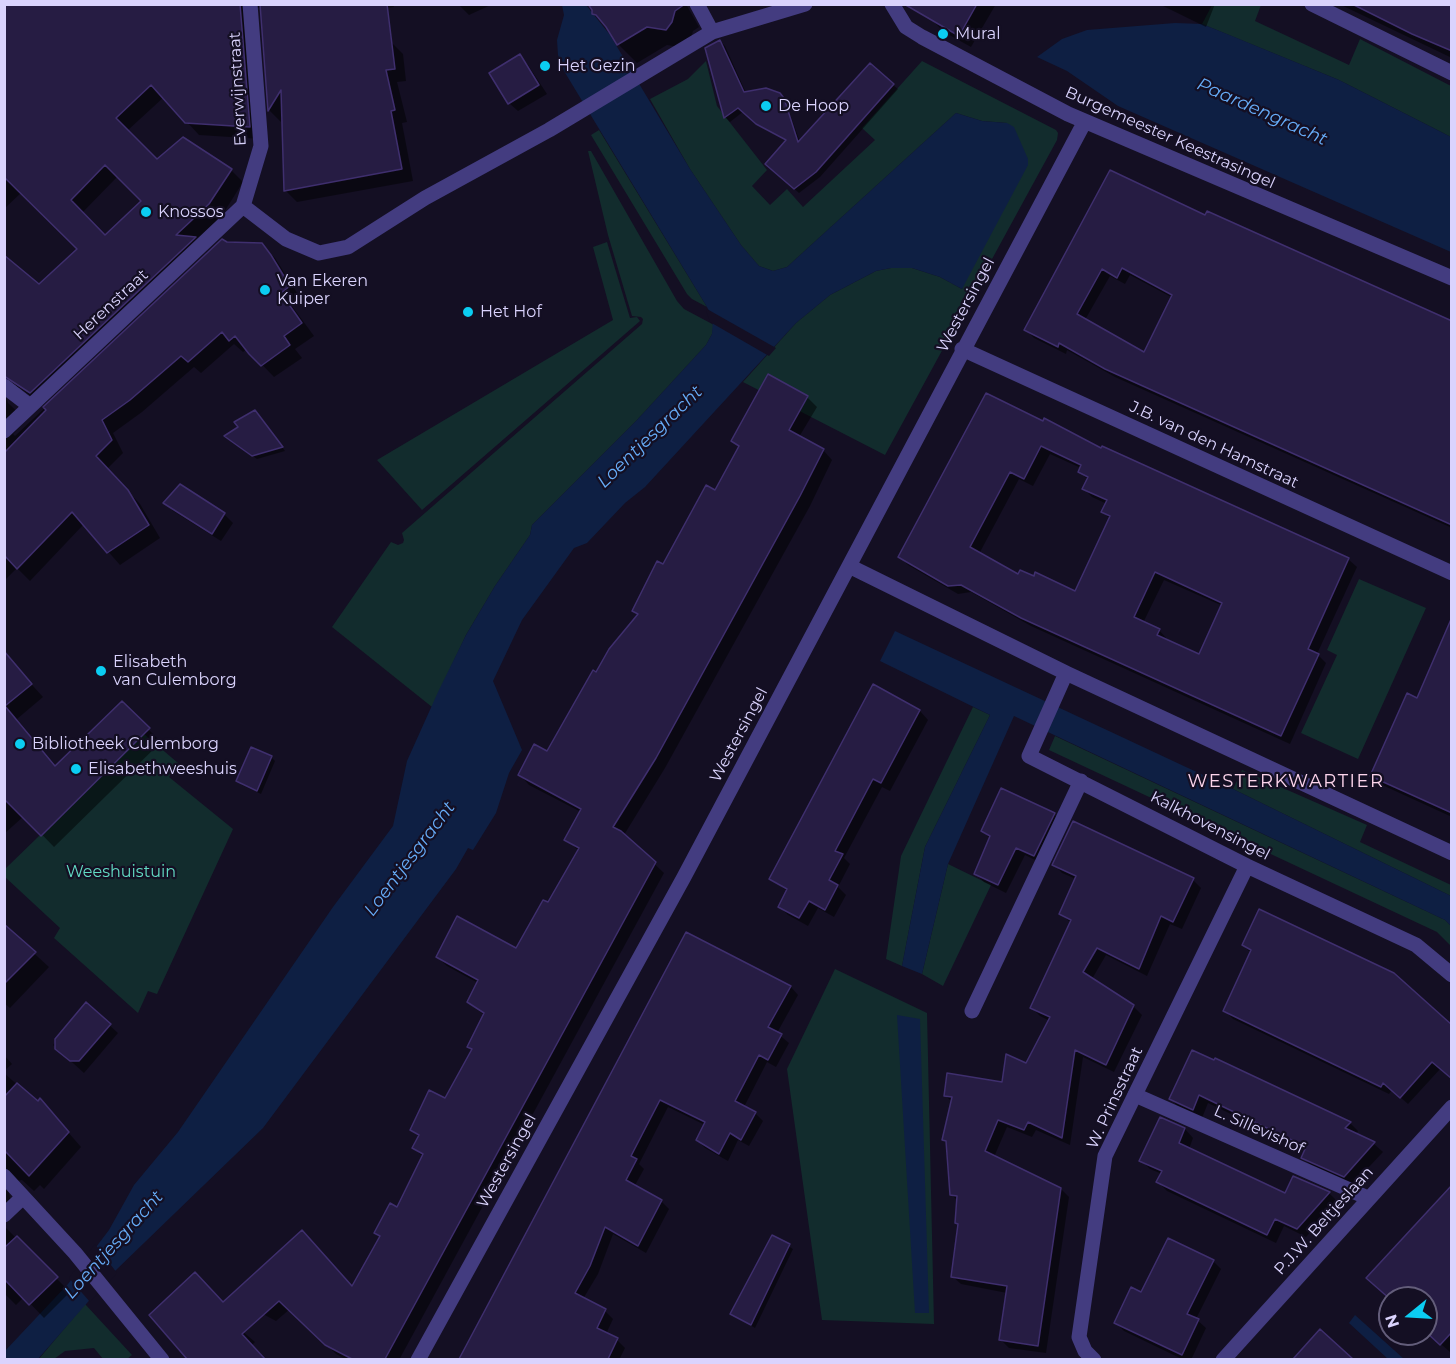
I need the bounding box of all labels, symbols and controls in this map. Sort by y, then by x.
place label: Mural [955,24,1001,44]
marker: Mural [936,27,950,41]
street label: Everwijnstraat [225,31,251,147]
place label: Het Gezin [557,56,636,76]
marker: Het Gezin [538,59,552,73]
water label: Paardengracht [1194,74,1330,150]
street label: Burgemeester Keestrasingel [1062,83,1278,193]
place label: De Hoop [778,96,849,116]
marker: De Hoop [759,99,773,113]
place label: Knossos [158,202,224,222]
marker: Knossos [139,205,153,219]
street label: Westersingel [933,254,999,356]
street label: Herenstraat [70,266,152,344]
place label: Van Ekeren Kuiper [277,271,368,309]
marker: Van Ekeren Kuiper [258,283,272,297]
place label: Het Hof [480,302,542,322]
marker: Het Hof [461,305,475,319]
water label: Loentjesgracht [593,381,707,493]
street label: J.B. van den Hamstraat [1127,397,1301,493]
place label: Elisabeth van Culemborg [113,652,237,690]
marker: Elisabeth van Culemborg [94,664,108,678]
street label: Westersingel [706,684,772,786]
place label: Bibliotheek Culemborg [32,734,219,754]
marker: Bibliotheek Culemborg [13,737,27,751]
place label: Elisabethweeshuis [88,759,237,779]
marker: Elisabethweeshuis [69,762,83,776]
district label: WESTERKWARTIER [1187,771,1385,793]
street label: Kalkhovensingel [1147,788,1273,864]
water label: Loentjesgracht [360,798,460,920]
park label: Weeshuistuin [66,862,176,882]
street label: W. Prinsstraat [1083,1044,1147,1152]
street label: L. Sillevishof [1211,1102,1307,1158]
street label: Westersingel [473,1111,541,1211]
street label: P.J.W. Beltjeslaan [1270,1163,1378,1279]
water label: Loentjesgracht [60,1187,168,1303]
north arrow [1378,1286,1438,1346]
text: N [1381,1312,1403,1330]

